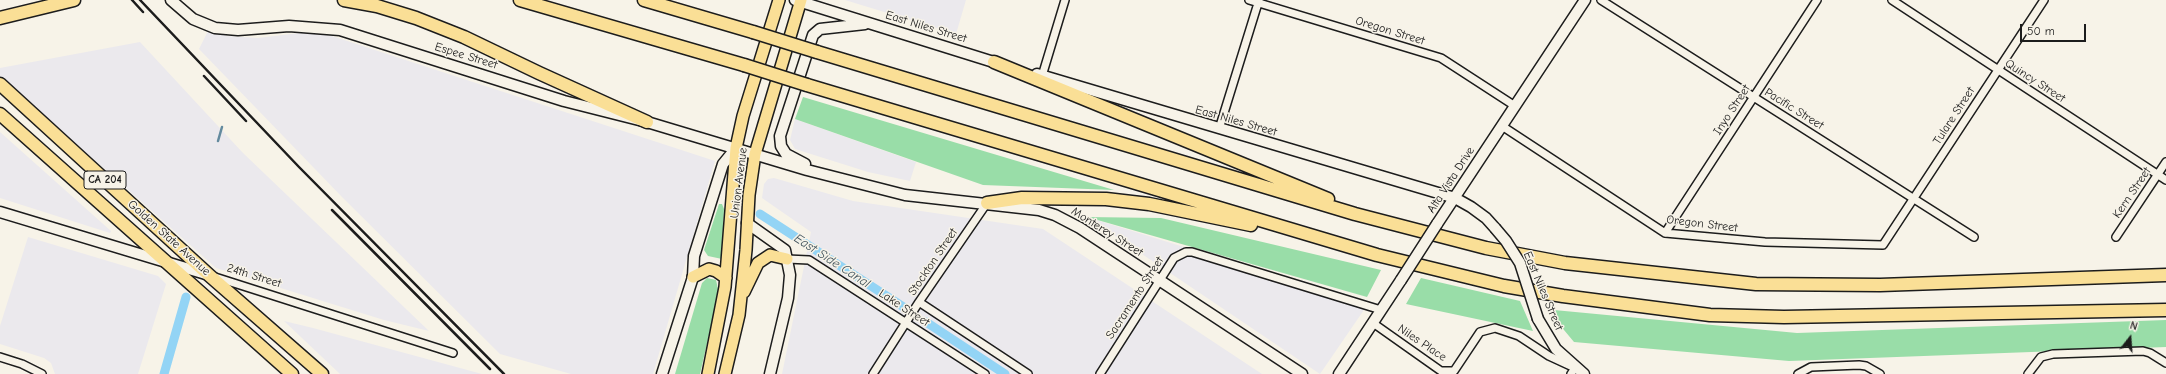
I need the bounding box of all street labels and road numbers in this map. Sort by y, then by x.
street label: East Niles Street [884,8,968,46]
street label: Oregon Street [1354,14,1426,48]
street label: Espee Street [433,40,499,72]
street label: Quincy Street [2002,56,2068,106]
street label: Inyo Street [1710,82,1754,138]
street label: Tulare Street [1930,84,1978,148]
street label: Pacific Street [1762,85,1826,133]
street label: East Niles Street [1194,102,1278,140]
street label: Alta Vista Drive [1424,144,1478,216]
street label: Union Avenue [728,147,750,219]
street label: Kern Street [2110,165,2154,221]
road number: CA 204 [84,171,126,189]
street label: Golden State Avenue [125,197,213,279]
street label: Monterey Street [1068,204,1146,260]
street label: Oregon Street [1666,212,1738,236]
street label: Stockton Street [905,226,961,298]
street label: East Niles Street [1520,249,1566,333]
street label: Sacramento Street [1103,254,1167,342]
street label: 24th Street [225,261,283,291]
street label: Lake Street [876,286,932,330]
street label: Niles Place [1395,321,1449,365]

